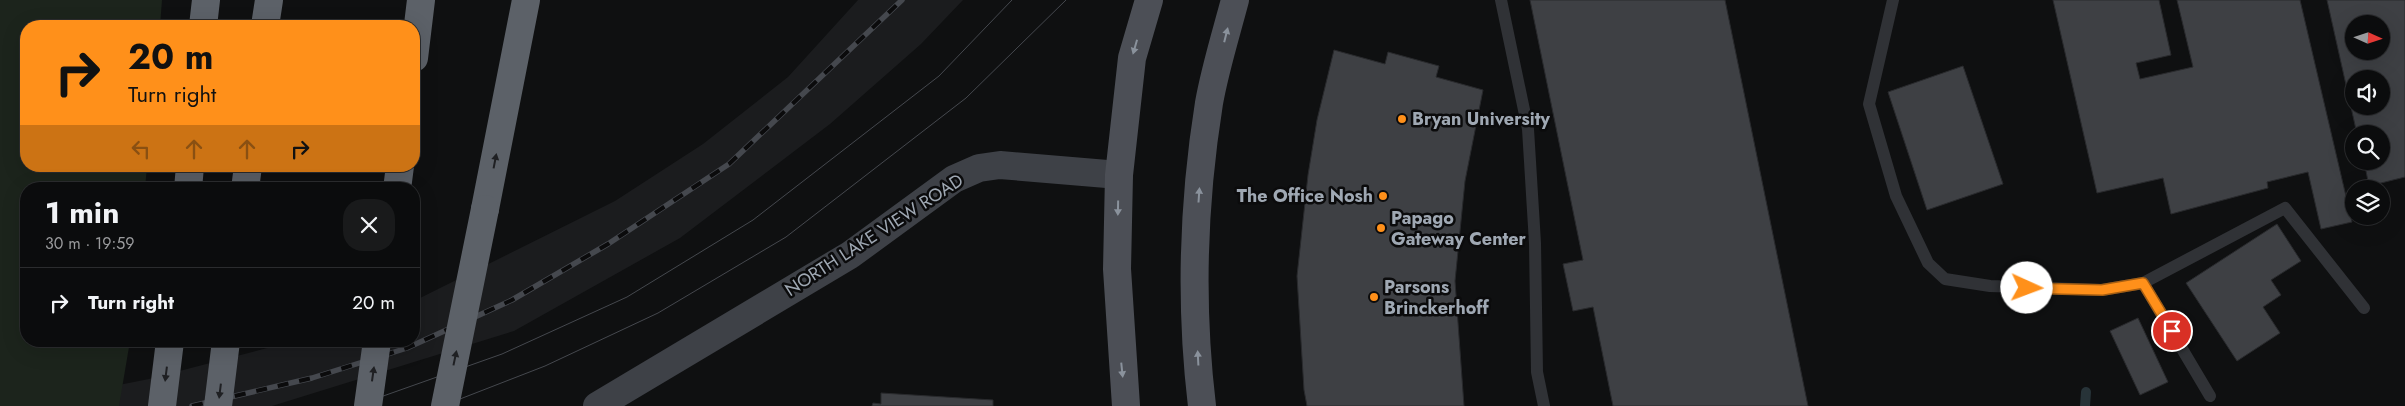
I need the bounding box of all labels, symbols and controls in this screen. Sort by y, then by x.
north arrow [2345,15,2390,60]
map controls [2345,15,2390,225]
one-way arrow [1222,28,1230,43]
text: 20 m [128,32,213,82]
one-way arrow [1131,39,1139,54]
icon: right [45,40,110,105]
button: sound [2345,70,2390,115]
text: Turn right [128,78,216,110]
place label: Bryan University [1412,106,1550,132]
marker: Bryan University [1396,113,1408,125]
button: search [2345,125,2390,170]
icon: left [127,135,155,163]
icon: ahead [180,135,208,163]
icon: ahead [233,135,261,163]
icon: right [286,135,314,163]
one-way arrow [491,153,499,169]
street label: NORTH LAKE VIEW ROAD [780,167,968,303]
button: layers [2345,180,2390,225]
place label: The Office Nosh [1237,183,1373,209]
one-way arrow [1195,187,1203,203]
marker: The Office Nosh [1377,190,1389,202]
text: 1 min [45,191,119,234]
button: close [343,199,395,251]
one-way arrow [1114,200,1122,216]
place label: Papago Gateway Center [1391,205,1527,252]
marker: Papago Gateway Center [1375,222,1387,234]
text: 30 m · 19:59 [45,232,134,255]
position arrow [2000,261,2052,313]
place label: Parsons Brinckerhoff [1384,274,1489,321]
icon: right [45,289,73,317]
text: Turn right [88,289,174,316]
text: 20 m [352,289,395,316]
marker: Parsons Brinckerhoff [1368,291,1380,303]
pin [2151,310,2193,352]
icon: arrive [2158,317,2186,345]
one-way arrow [1193,349,1201,365]
one-way arrow [451,350,459,366]
one-way arrow [1119,363,1127,379]
one-way arrow [369,365,377,381]
one-way arrow [162,366,170,382]
one-way arrow [216,383,224,399]

